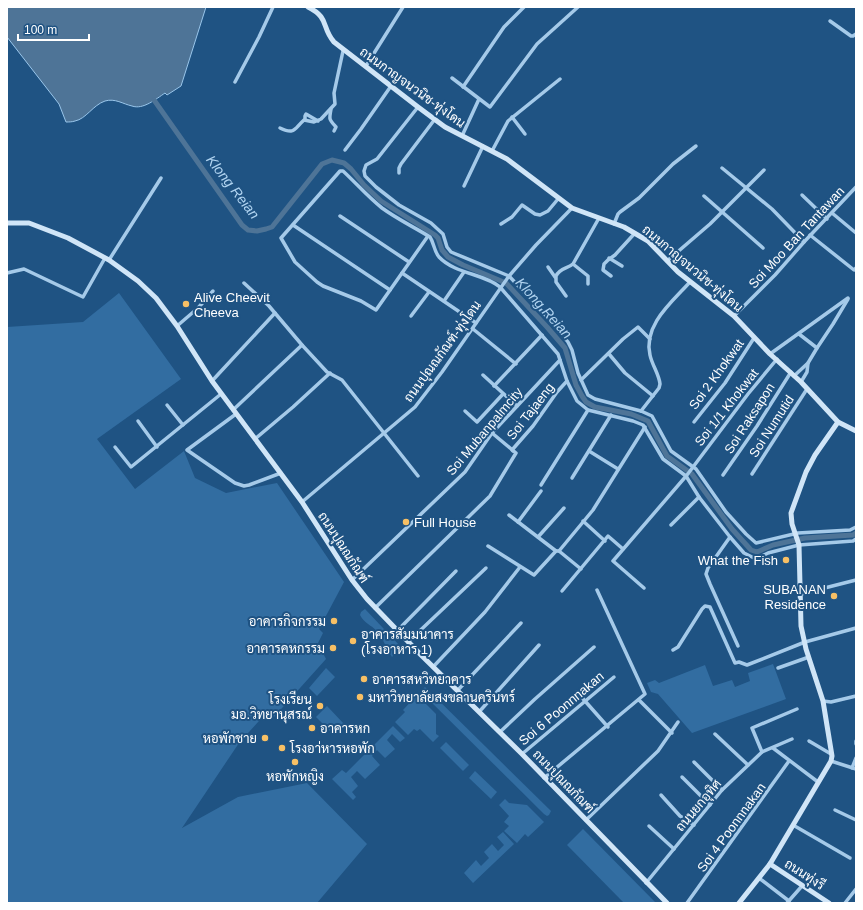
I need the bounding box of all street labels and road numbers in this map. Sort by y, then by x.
street label: ถนนกาญจนวนิช-ทุ่งโดน [356,43,469,132]
street label: Soi Moo Ban Tantawan [745,183,847,291]
street label: ถนนกาญจนวนิช-ทุ่งโดน [638,221,747,316]
street label: ถนนปุณณกัณฑ์-ทุ่งโดน [399,297,486,406]
street label: Soi 2 Khokwat [686,336,747,412]
street label: Soi 1/1 Khokwat [692,365,761,449]
street label: Soi Tajaeng [504,380,557,443]
street label: Soi Raksapon [721,380,778,456]
street label: Soi Mubanpalmcity [443,384,526,478]
street label: Soi Numutid [746,392,797,460]
street label: ถนนปุณณกัณฑ์ [313,508,374,587]
street label: Soi 6 Poonnnakan [516,668,607,748]
street label: ถนนปุณณกัณฑ์ [528,745,599,817]
street label: ถนนยกอุทิศ [672,776,726,836]
street label: Soi 4 Poonnnakan [694,780,769,875]
street label: ถนนทุ่งรี [781,854,829,895]

